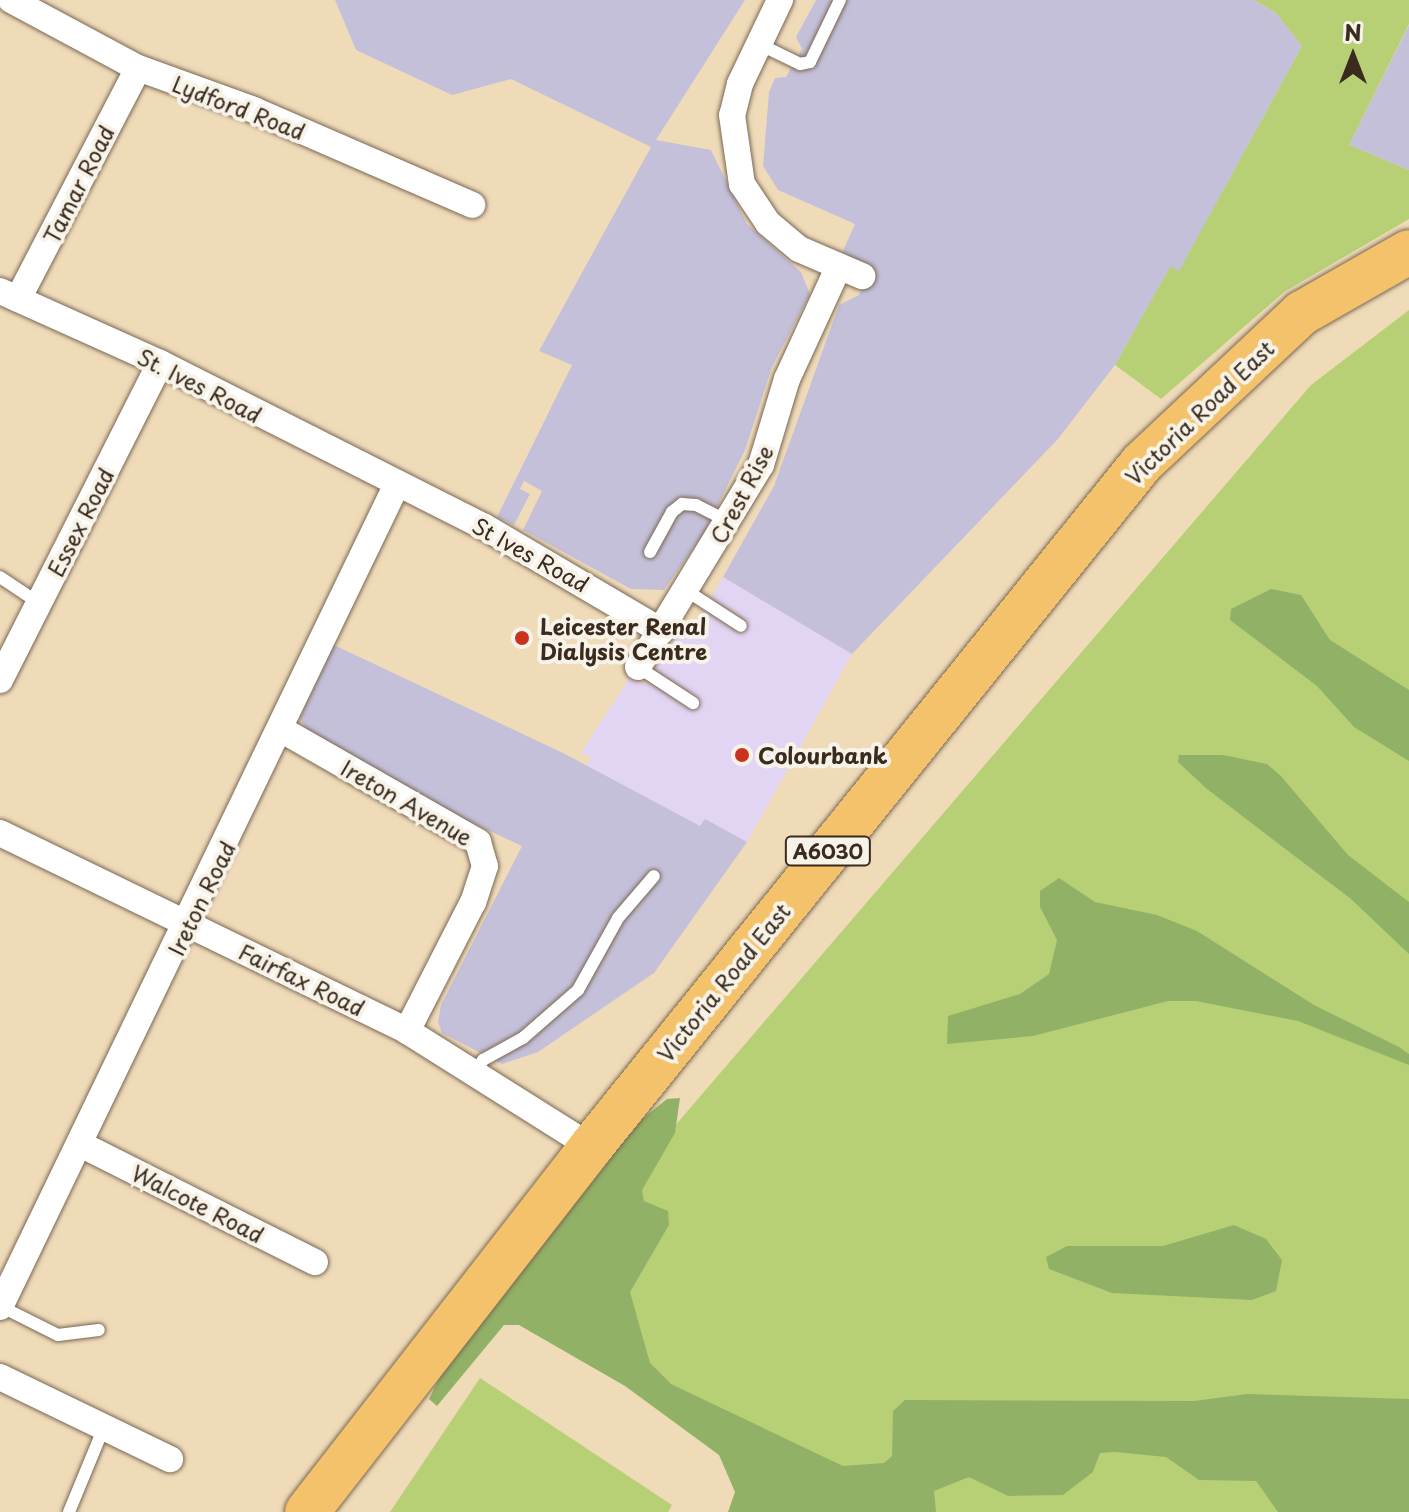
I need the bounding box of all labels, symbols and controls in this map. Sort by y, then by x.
text: N [1344,15,1362,48]
north arrow [1313,16,1393,96]
street label: Lydford Road [169,70,309,144]
street label: Tamar Road [37,120,119,248]
street label: Victoria Road East [1119,334,1279,490]
street label: St. Ives Road [134,343,266,427]
street label: Crest Rise [704,441,778,547]
street label: Essex Road [42,464,118,580]
street label: St Ives Road [469,511,593,597]
place label: Leicester Renal Dialysis Centre [540,612,708,664]
marker: Leicester Renal Dialysis Centre [511,627,533,649]
place label: Colourbank [758,742,887,768]
marker: Colourbank [733,746,751,764]
street label: Ireton Avenue [338,754,476,850]
road number: A6030 [784,835,872,867]
street label: Ireton Road [162,837,240,959]
street label: Victoria Road East [651,897,795,1067]
street label: Fairfax Road [235,937,369,1021]
street label: Walcote Road [127,1158,269,1248]

